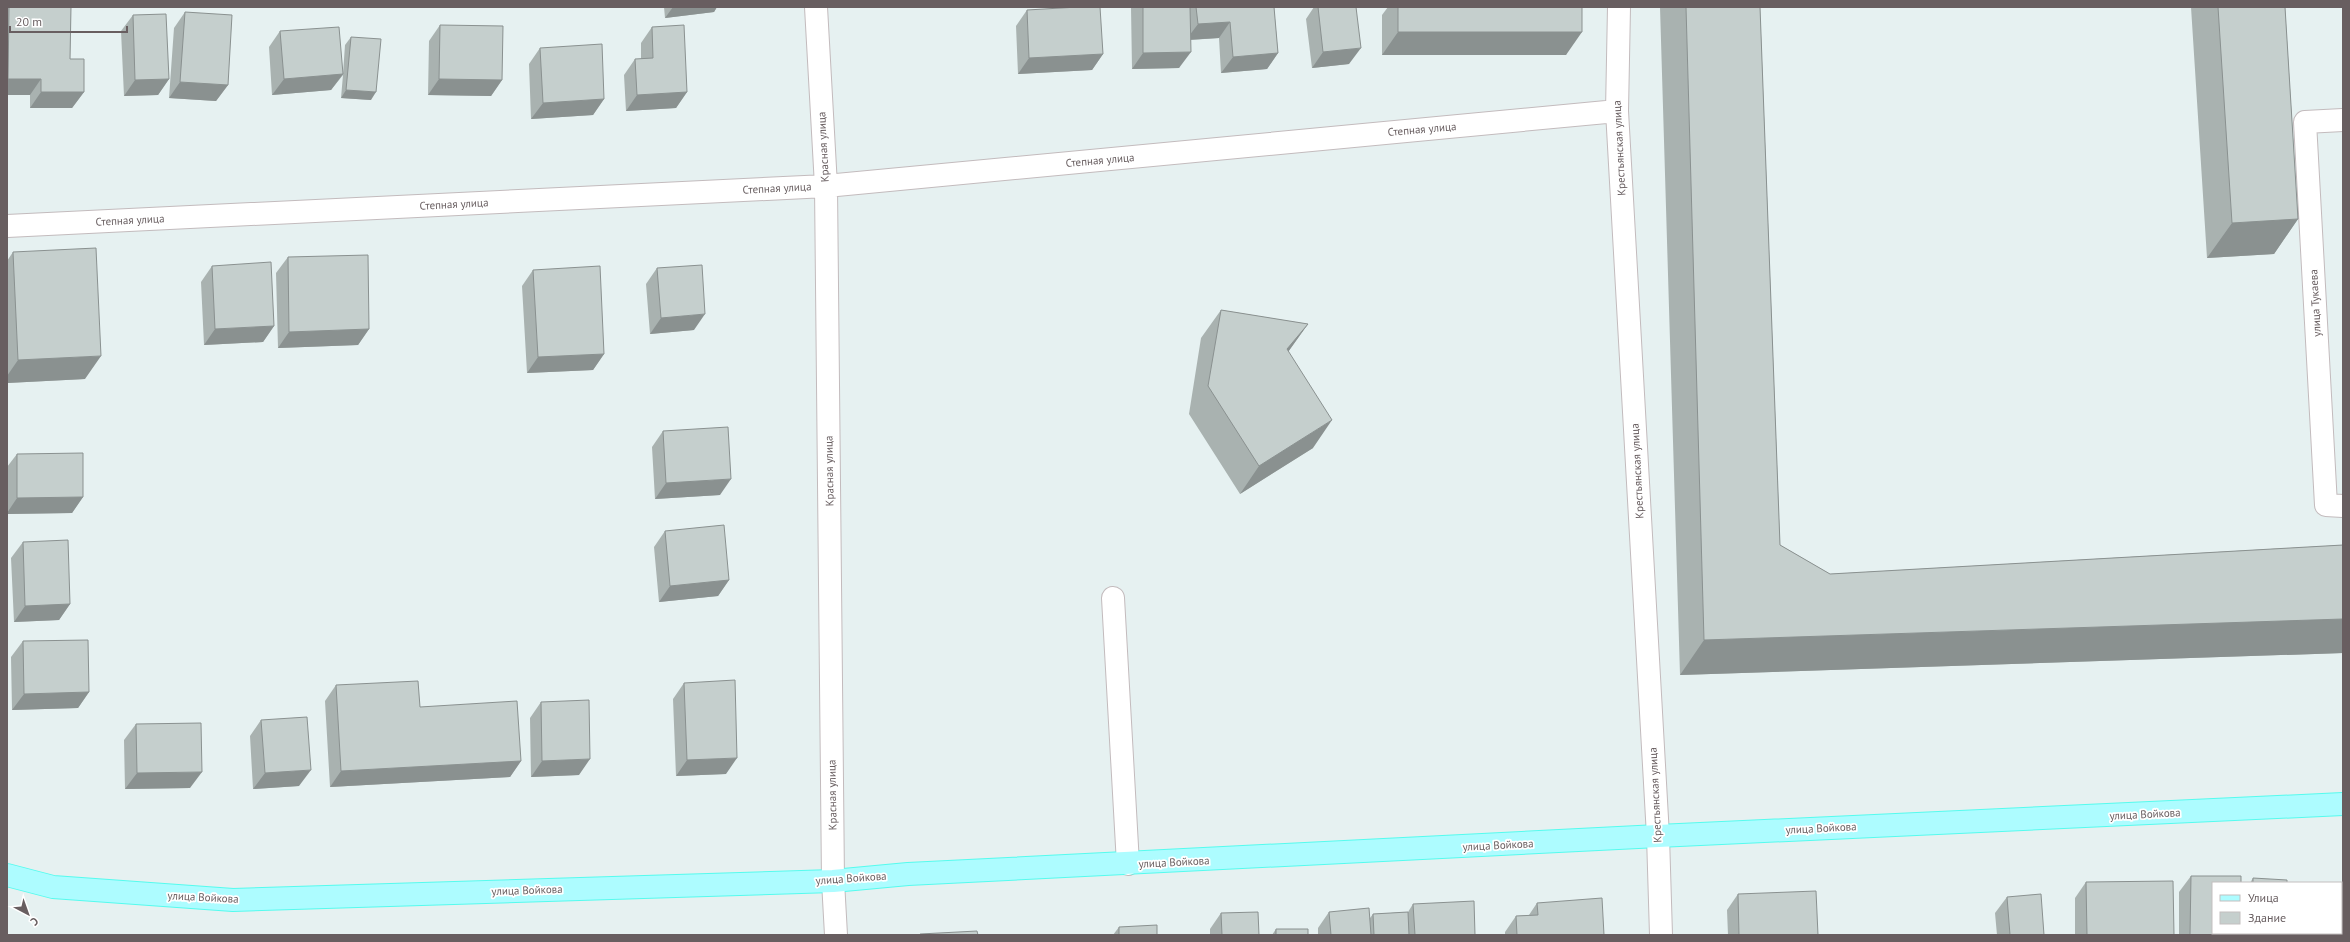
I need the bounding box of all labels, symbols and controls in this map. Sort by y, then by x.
scale bar [10,8,127,34]
text: 20 m [16,14,42,29]
street label: Крестьянская улица [1610,100,1628,196]
street label: Красная улица [814,111,832,183]
street label: Степная улица [1387,119,1457,139]
street label: Степная улица [1065,150,1135,170]
street label: Степная улица [742,179,812,197]
street label: Степная улица [419,195,489,213]
street label: Степная улица [95,211,165,229]
street label: улица Тукаева [2306,269,2324,337]
street label: Крестьянская улица [1628,423,1646,519]
street label: Красная улица [821,436,837,506]
street label: Крестьянская улица [1646,747,1664,843]
street label: Красная улица [824,760,840,830]
street label: улица Войкова [2109,805,2181,823]
street label: улица Войкова [1785,819,1857,837]
street label: улица Войкова [1462,836,1534,854]
street label: улица Войкова [1138,853,1210,871]
street label: улица Войкова [815,869,887,887]
street label: улица Войкова [491,882,563,898]
legend [2212,882,2342,934]
street label: улица Войкова [167,888,239,906]
text: Улица [2248,890,2279,905]
north arrow [8,894,48,934]
text: Здание [2248,910,2286,925]
text: С [28,914,41,929]

